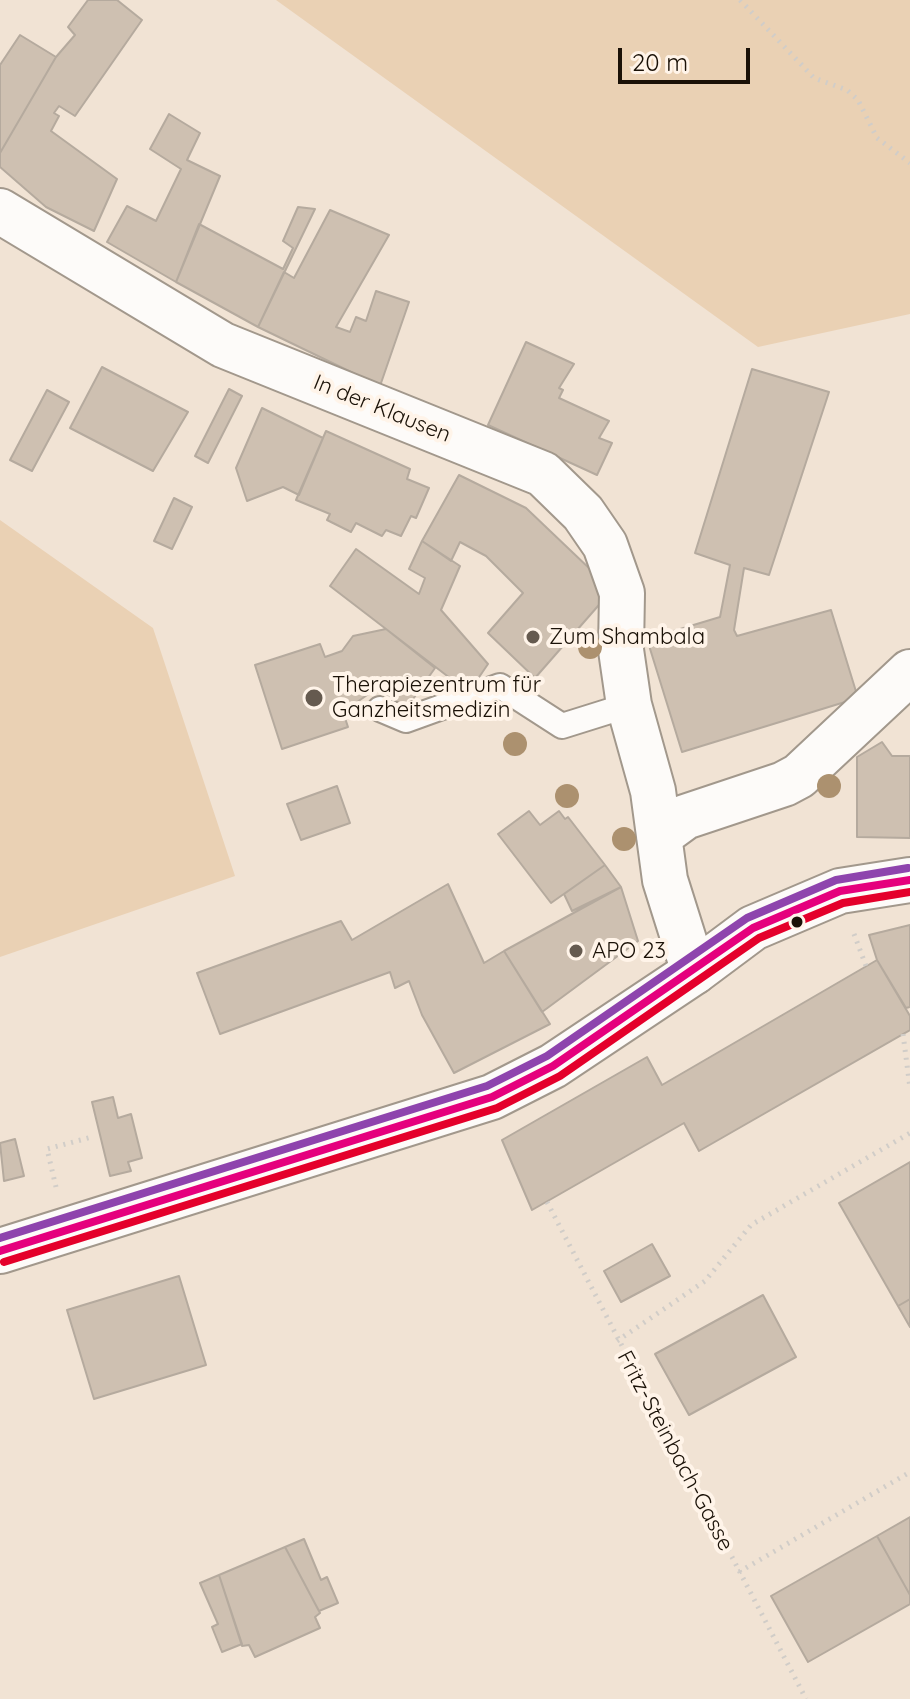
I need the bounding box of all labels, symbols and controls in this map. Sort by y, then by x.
scale bar [622,32,754,82]
text: 20 m [632,47,688,77]
street label: In der Klausen [310,370,454,448]
place label: Zum Shambala [549,624,705,650]
marker: Zum Shambala [524,628,542,646]
place label: Therapiezentrum für Ganzheitsmedizin [332,672,541,724]
marker: Therapiezentrum für Ganzheitsmedizin [303,687,325,709]
unlabelled marker [789,914,805,930]
place label: APO 23 [592,938,666,964]
marker: APO 23 [567,942,585,960]
street label: Fritz-Steinbach-Gasse [611,1346,739,1556]

